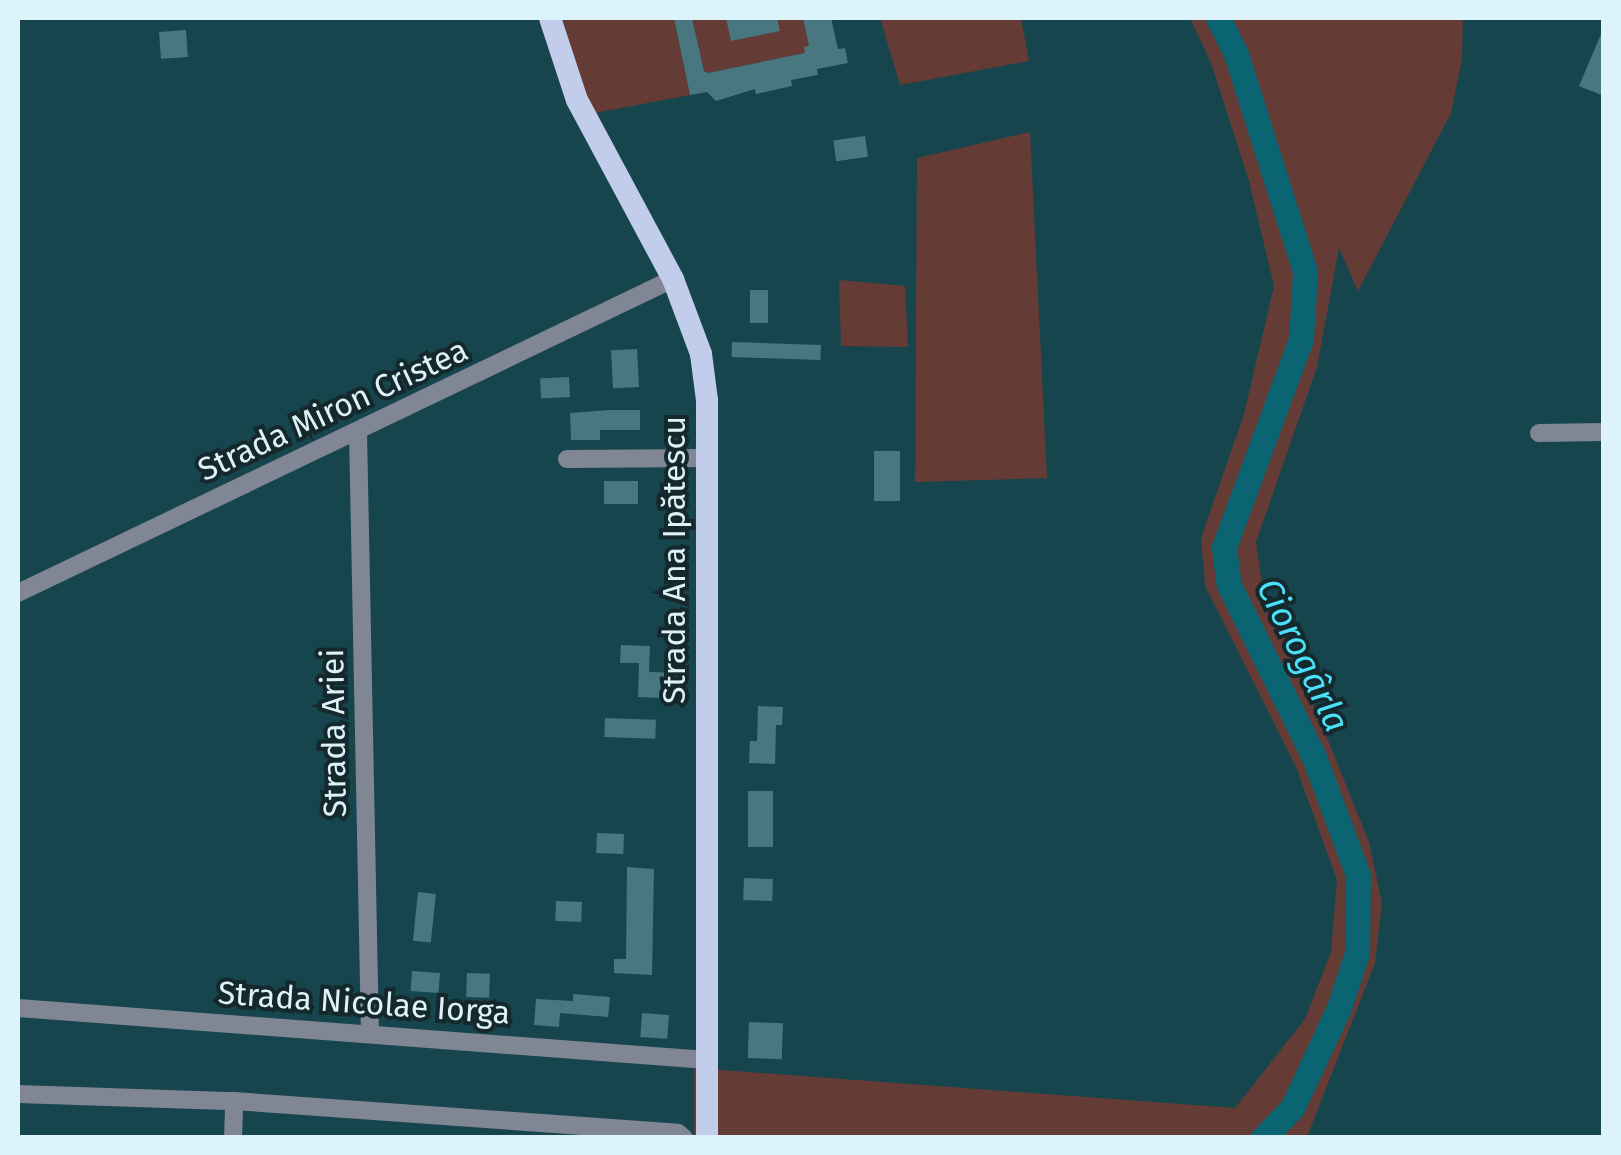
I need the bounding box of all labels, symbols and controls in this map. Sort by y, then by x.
street label: Strada Miron Cristea [192,331,474,489]
street label: Strada Ana Ipătescu [655,416,693,704]
water label: Ciorogârla [1248,572,1358,738]
street label: Strada Ariei [313,648,355,818]
street label: Strada Nicolae Iorga [217,974,511,1032]

